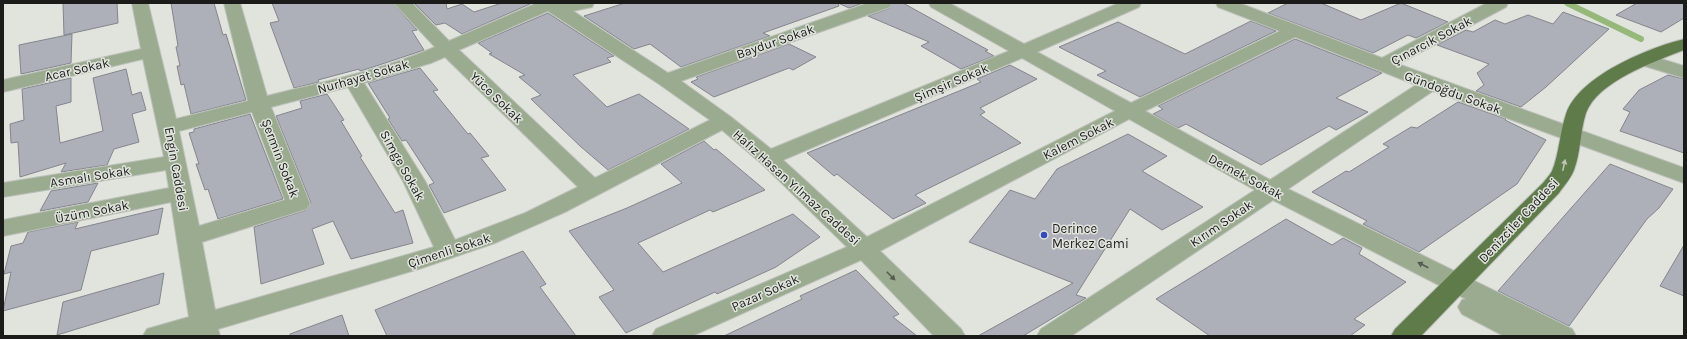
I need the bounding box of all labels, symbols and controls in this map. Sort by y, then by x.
street label: Çınarcık Sokak [1388,13,1474,68]
street label: Baydur Sokak [734,21,816,62]
street label: Acar Sokak [43,55,111,84]
street label: Nurhayat Sokak [316,56,411,97]
street label: Şimşir Sokak [912,60,991,105]
street label: Gündoğdu Sokak [1402,68,1503,117]
street label: Yüce Sokak [467,69,526,126]
street label: Kalem Sokak [1040,114,1116,163]
street label: Şermin Sokak [259,117,302,200]
street label: Engin Caddesi [162,126,191,212]
street label: Hafız Hasan Yılmaz Caddesi [730,126,863,248]
street label: Simge Sokak [377,128,428,203]
street label: Dernek Sokak [1206,151,1285,202]
one-way arrow [1562,159,1568,171]
street label: Asmalı Sokak [49,163,131,190]
street label: Denizciler Caddesi [1475,175,1561,266]
street label: Üzüm Sokak [54,196,130,226]
street label: Kırım Sokak [1187,197,1255,250]
place label: Derince Merkez Cami [1052,221,1129,251]
street label: Çimenli Sokak [406,230,492,271]
marker: Derince Merkez Cami [1039,230,1049,240]
one-way arrow [1417,262,1428,268]
street label: Pazar Sokak [729,271,801,314]
one-way arrow [886,271,896,281]

